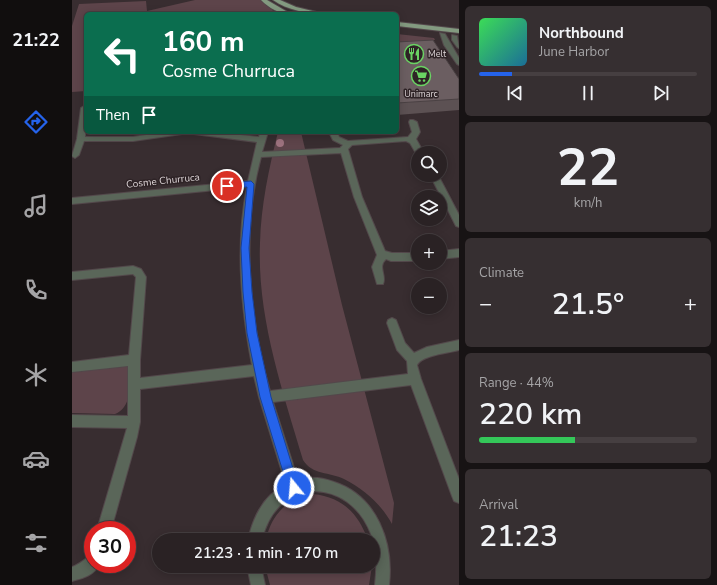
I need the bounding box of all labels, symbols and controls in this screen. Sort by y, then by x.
text: 160 m [162,23,245,61]
text: Northbound [539,23,624,43]
text: 21:22 [12,28,60,52]
icon: left [96,28,148,80]
restaurant icon: Melt [403,43,425,65]
text: June Harbor [539,43,609,61]
place label: Melt [428,48,447,60]
text: Cosme Churruca [162,59,295,83]
supermarket icon: Unimarc [410,65,432,87]
icon: previous [504,82,526,104]
icon: pause [577,82,599,104]
icon: next [650,82,672,104]
place label: Unimarc [404,88,438,100]
icon: arrive [138,104,160,126]
text: Then [96,105,130,125]
icon: directions [22,108,50,136]
text: 22 [557,132,619,203]
map controls [411,146,447,314]
button: search [411,146,447,182]
pin [210,169,244,203]
street label: Cosme Churruca [126,170,200,192]
icon: arrive [216,175,238,197]
button: layers [411,190,447,226]
icon: music [22,192,50,220]
text: km/h [574,194,602,212]
button: + [411,234,447,270]
text: Climate [479,264,524,282]
icon: phone [22,276,50,304]
button: − [411,278,447,314]
text: 21.5° [552,284,624,325]
text: − [479,289,492,319]
text: + [684,289,697,319]
icon: climate [22,361,50,389]
text: Range · 44% [479,374,554,392]
text: 220 km [479,394,582,435]
icon: car [22,445,50,473]
position arrow [273,467,315,509]
text: Arrival [479,496,518,514]
text: 21:23 [479,516,558,557]
speed limit sign: 30 [84,521,136,573]
icon: filters [22,529,50,557]
text: 21:23 · 1 min · 170 m [194,543,338,563]

